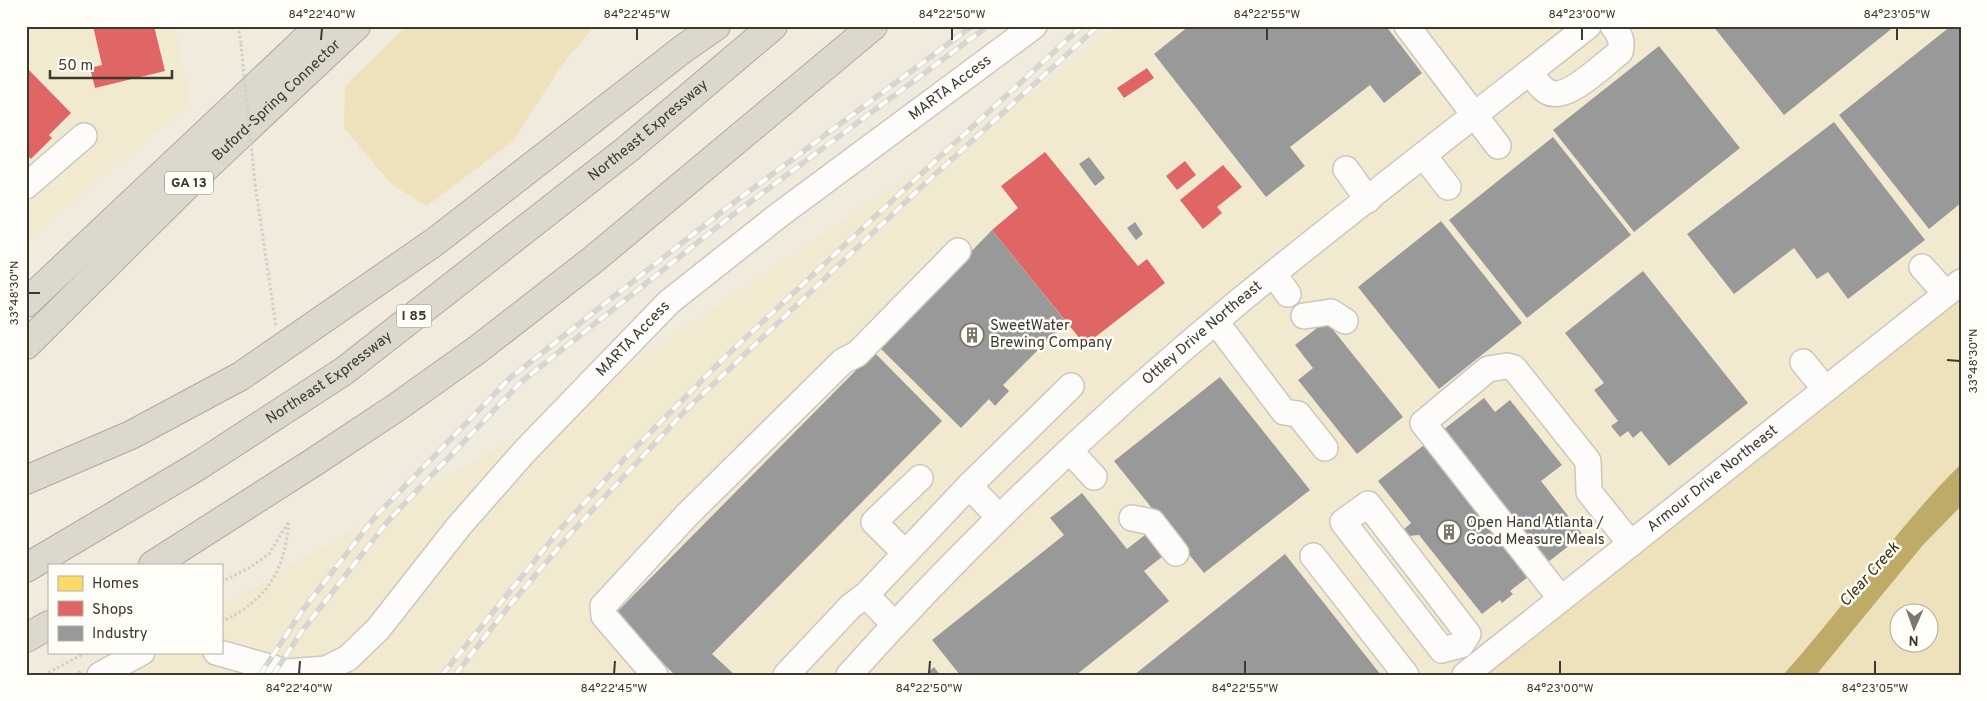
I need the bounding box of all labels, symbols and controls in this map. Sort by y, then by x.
text: 84°22'40"W [288,7,356,23]
text: 84°22'45"W [604,7,670,23]
text: 84°22'50"W [919,7,986,23]
text: 84°22'55"W [1234,7,1300,23]
text: 84°23'00"W [1548,7,1616,23]
text: 84°23'05"W [1864,7,1930,23]
street label: Buford-Spring Connector [208,36,345,166]
scale bar [50,48,172,80]
street label: MARTA Access [905,51,996,125]
text: 50 m [58,57,93,76]
street label: Northeast Expressway [585,75,712,186]
road number: GA 13 [165,172,213,194]
text: 33°48'30"N [7,261,23,325]
street label: Ottley Drive Northeast [1138,277,1266,389]
street label: MARTA Access [592,297,674,381]
road number: I 85 [396,304,432,328]
place label: SweetWater Brewing Company [990,317,1113,353]
building icon: SweetWater Brewing Company [959,322,985,348]
street label: Northeast Expressway [262,327,396,429]
text: 33°48'30"N [1966,329,1982,393]
street label: Armour Drive Northeast [1643,421,1782,536]
place label: Open Hand Atlanta / Good Measure Meals [1466,514,1605,550]
building icon: Open Hand Atlanta / Good Measure Meals [1436,519,1462,545]
water label: Clear Creek [1836,538,1905,612]
legend [48,564,222,654]
text: Homes [92,575,139,594]
text: Shops [92,601,133,620]
north arrow [1890,604,1940,654]
text: Industry [92,625,148,644]
text: N [1908,631,1919,648]
text: 84°22'40"W [265,681,333,697]
text: 84°22'45"W [581,681,647,697]
text: 84°22'50"W [896,681,963,697]
text: 84°22'55"W [1212,681,1278,697]
text: 84°23'00"W [1526,681,1594,697]
text: 84°23'05"W [1842,681,1908,697]

